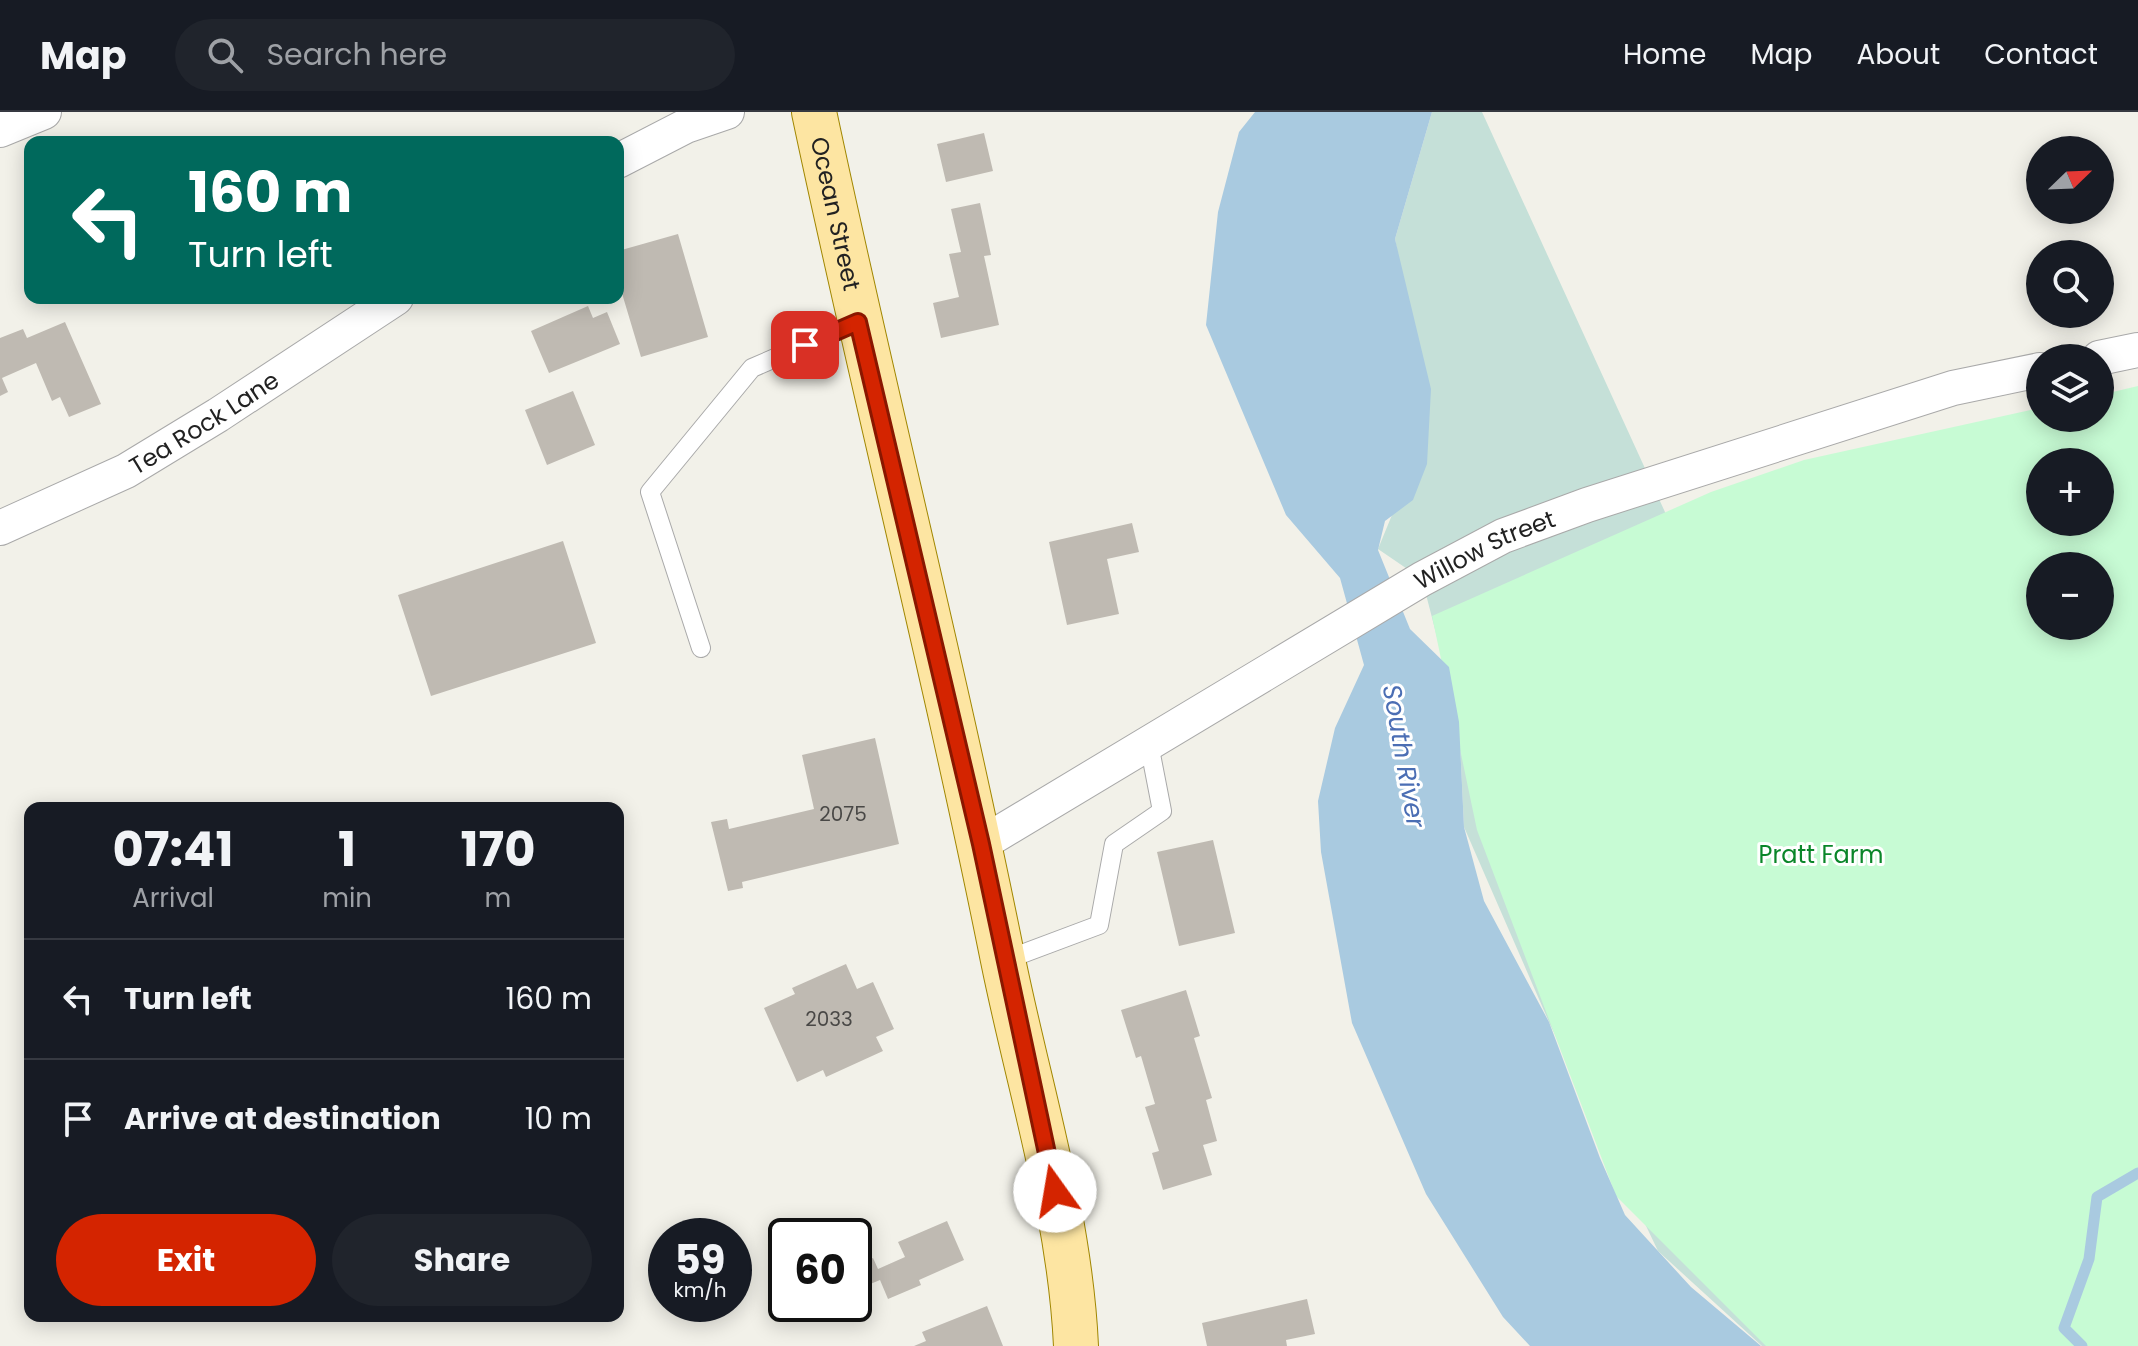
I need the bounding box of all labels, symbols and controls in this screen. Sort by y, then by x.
search box [175,19,735,91]
text: Map [40,29,127,82]
icon: search [203,33,247,77]
text: Search here [267,33,447,76]
text: Home [1623,35,1706,74]
text: Map [1750,35,1812,74]
text: About [1856,35,1940,74]
text: Contact [1984,35,2098,74]
street label: Ocean Street [803,134,869,294]
north arrow [2026,136,2114,224]
map controls [2026,136,2114,640]
text: 160 m [188,153,352,232]
icon: left [56,168,160,272]
text: Turn left [188,229,333,280]
button: search [2026,240,2114,328]
pin [771,311,839,379]
icon: arrive [783,323,827,367]
button: layers [2026,344,2114,432]
street label: Tea Rock Lane [123,363,285,482]
button: + [2026,448,2114,536]
street label: Willow Street [1408,502,1560,597]
button: − [2026,552,2114,640]
water label: South River [1374,682,1435,832]
house number: 2075 [819,800,867,828]
text: 07:41 [112,816,234,883]
text: 1 [338,816,356,883]
text: 170 [460,816,535,883]
park label: Pratt Farm [1759,838,1883,871]
text: Arrival [132,880,214,916]
text: min [322,880,372,916]
text: m [485,880,511,916]
icon: left [56,977,100,1021]
text: Turn left [124,977,252,1020]
text: 160 m [506,977,592,1020]
house number: 2033 [805,1005,853,1033]
icon: arrive [56,1097,100,1141]
text: Arrive at destination [124,1097,441,1140]
text: 10 m [525,1097,592,1140]
position arrow [1013,1149,1097,1233]
button: Exit [56,1214,316,1306]
button: Share [332,1214,592,1306]
speed limit sign: 60 [768,1218,872,1322]
text: 59 [675,1232,725,1288]
text: km/h [673,1276,727,1304]

